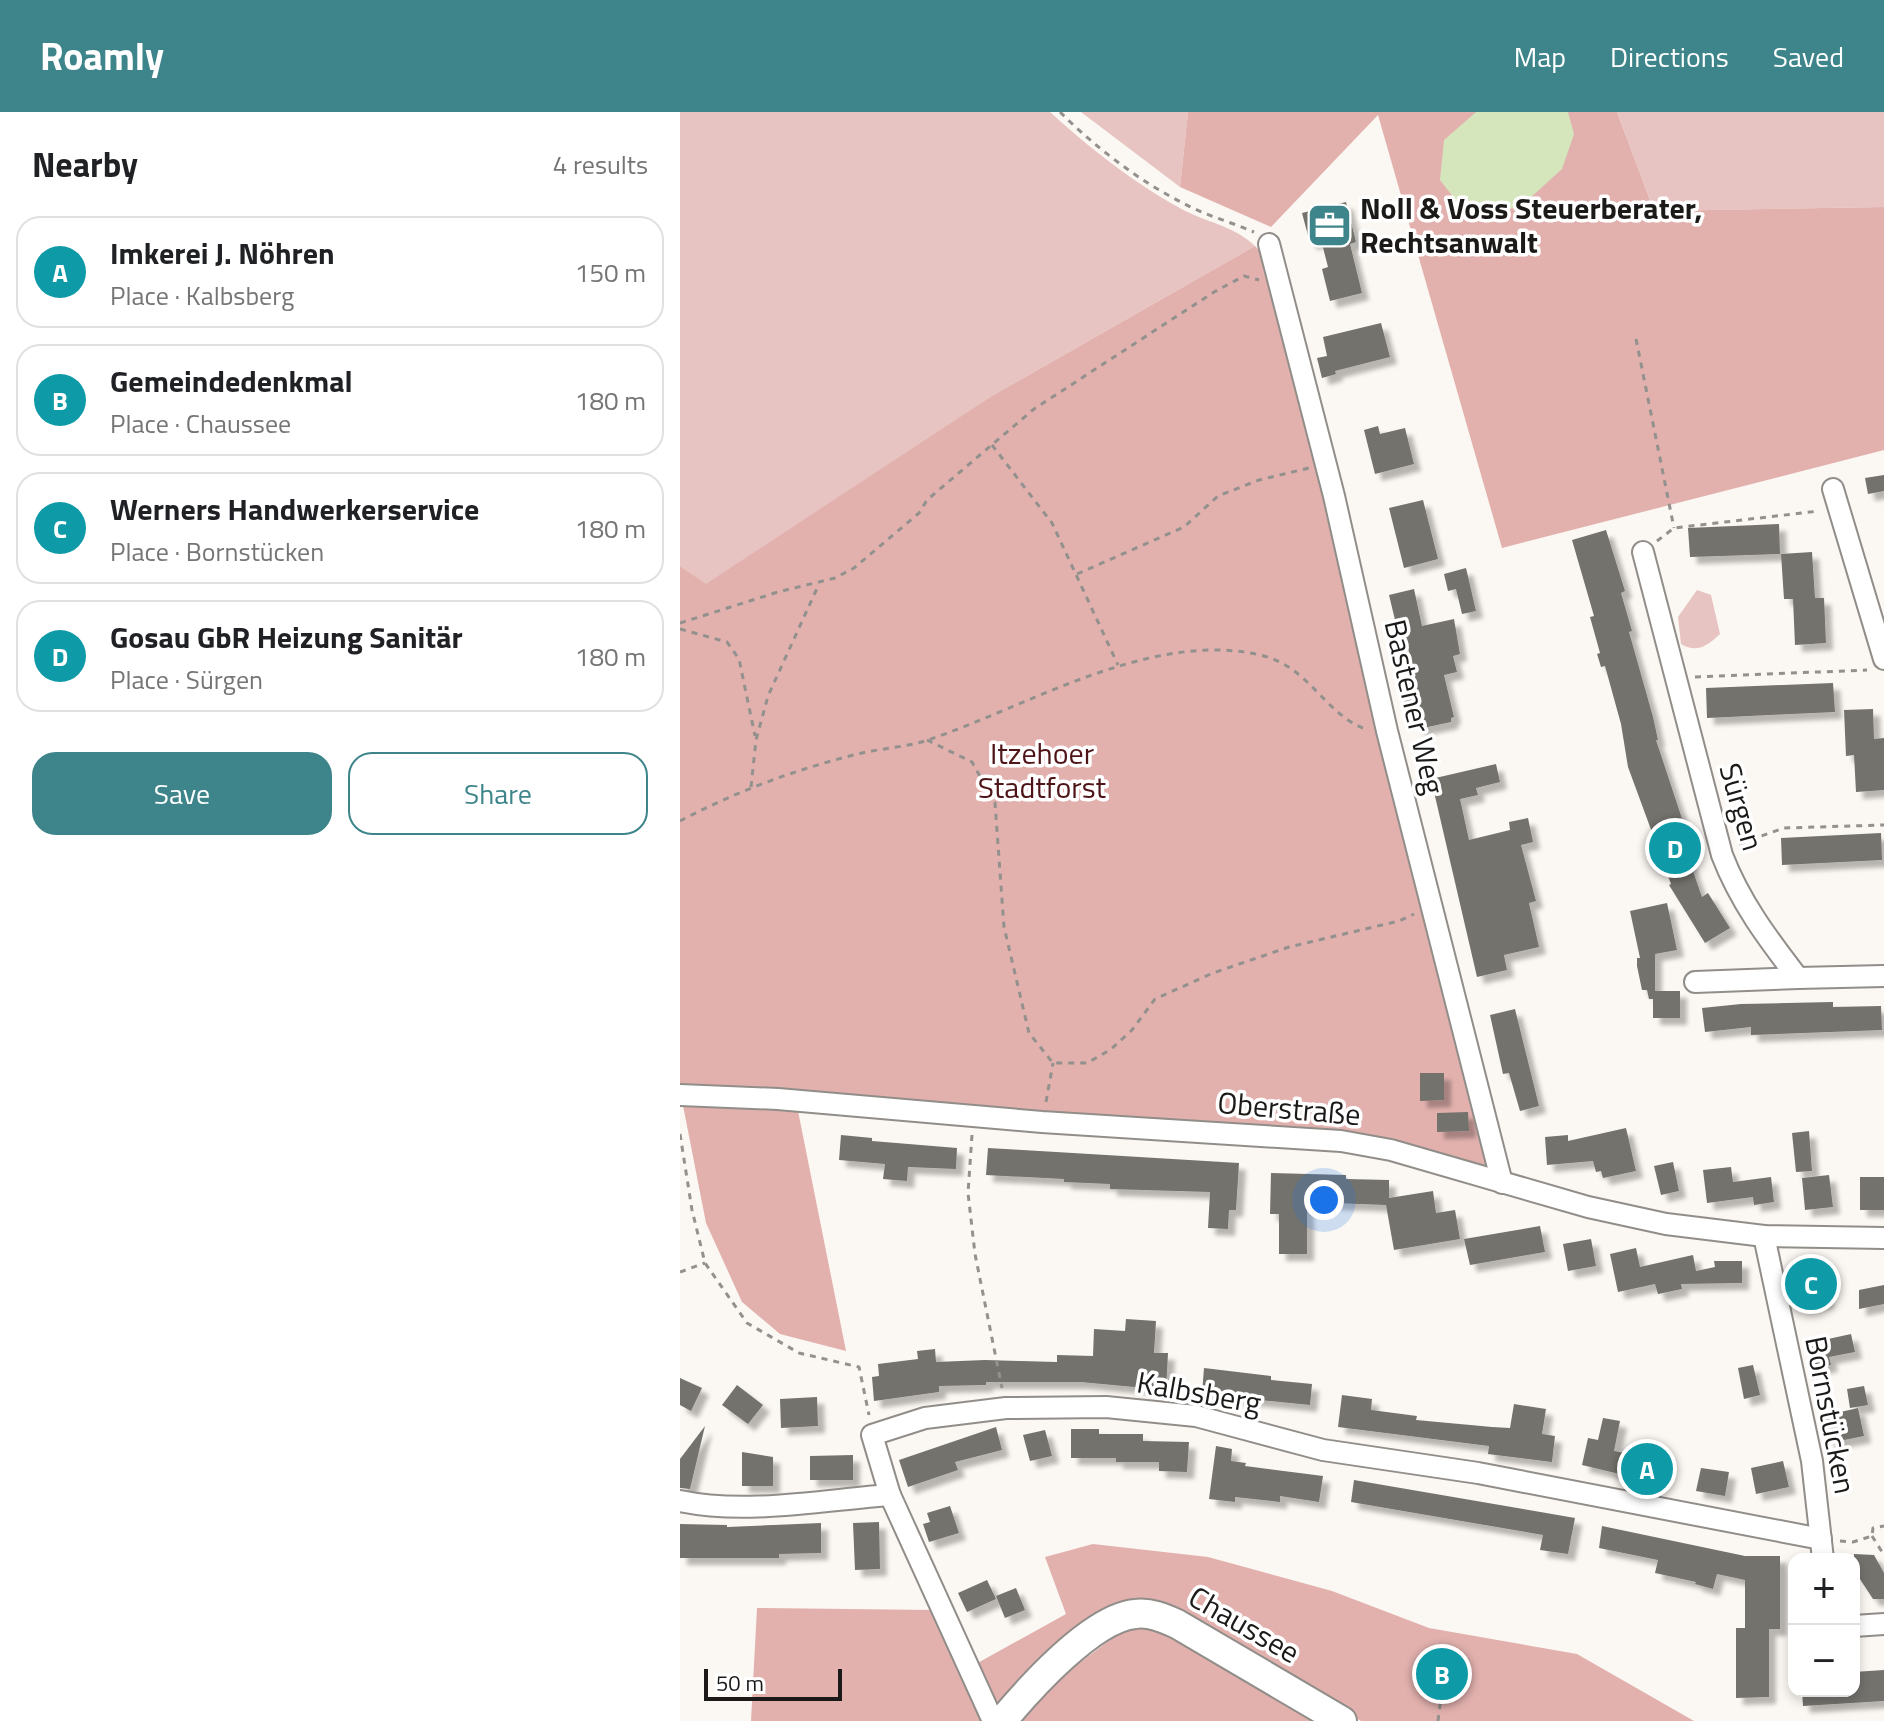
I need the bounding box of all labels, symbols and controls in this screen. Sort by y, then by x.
text: Roamly [40,27,164,85]
text: Map [1514,35,1566,78]
text: Directions [1610,35,1729,78]
text: Saved [1773,35,1844,78]
text: Nearby [32,138,138,190]
text: 4 results [553,145,648,184]
place label: Noll & Voss Steuerberater, Rechtsanwalt [1360,185,1702,265]
office icon: Noll & Voss Steuerberater, Rechtsanwalt [1305,202,1353,250]
text: Imkerei J. Nöhren [110,230,335,276]
text: A [52,253,68,292]
text: 150 m [575,253,646,292]
text: Place · Kalbsberg [110,276,294,315]
text: Gemeindedenkmal [110,358,353,404]
text: B [52,381,68,420]
text: 180 m [575,381,646,420]
text: Place · Chaussee [110,404,291,443]
text: Werners Handwerkerservice [110,486,479,532]
text: C [53,509,67,548]
text: 180 m [575,509,646,548]
text: Place · Bornstücken [110,532,324,571]
text: Gosau GbR Heizung Sanitär [110,614,463,660]
street label: Bastener Weg [1373,615,1457,799]
text: D [52,637,68,676]
text: 180 m [575,637,646,676]
text: Place · Sürgen [110,660,263,699]
park label: Itzehoer Stadtforst [978,730,1107,810]
button: Save [32,752,332,835]
button: Share [348,752,648,835]
street label: Sürgen [1708,758,1776,856]
pin: D [1649,818,1701,878]
street label: Oberstraße [1216,1079,1363,1137]
your location [1304,1180,1344,1220]
pin: C [1785,1254,1837,1314]
street label: Bornstücken [1793,1332,1869,1498]
street label: Kalbsberg [1133,1358,1265,1426]
pin: A [1621,1439,1673,1499]
map controls [1788,1553,1860,1697]
button: + [1788,1553,1860,1625]
street label: Chaussee [1180,1574,1309,1674]
button: − [1788,1625,1860,1697]
pin: B [1416,1644,1468,1704]
scale bar [704,1665,842,1701]
text: 50 m [716,1666,764,1700]

